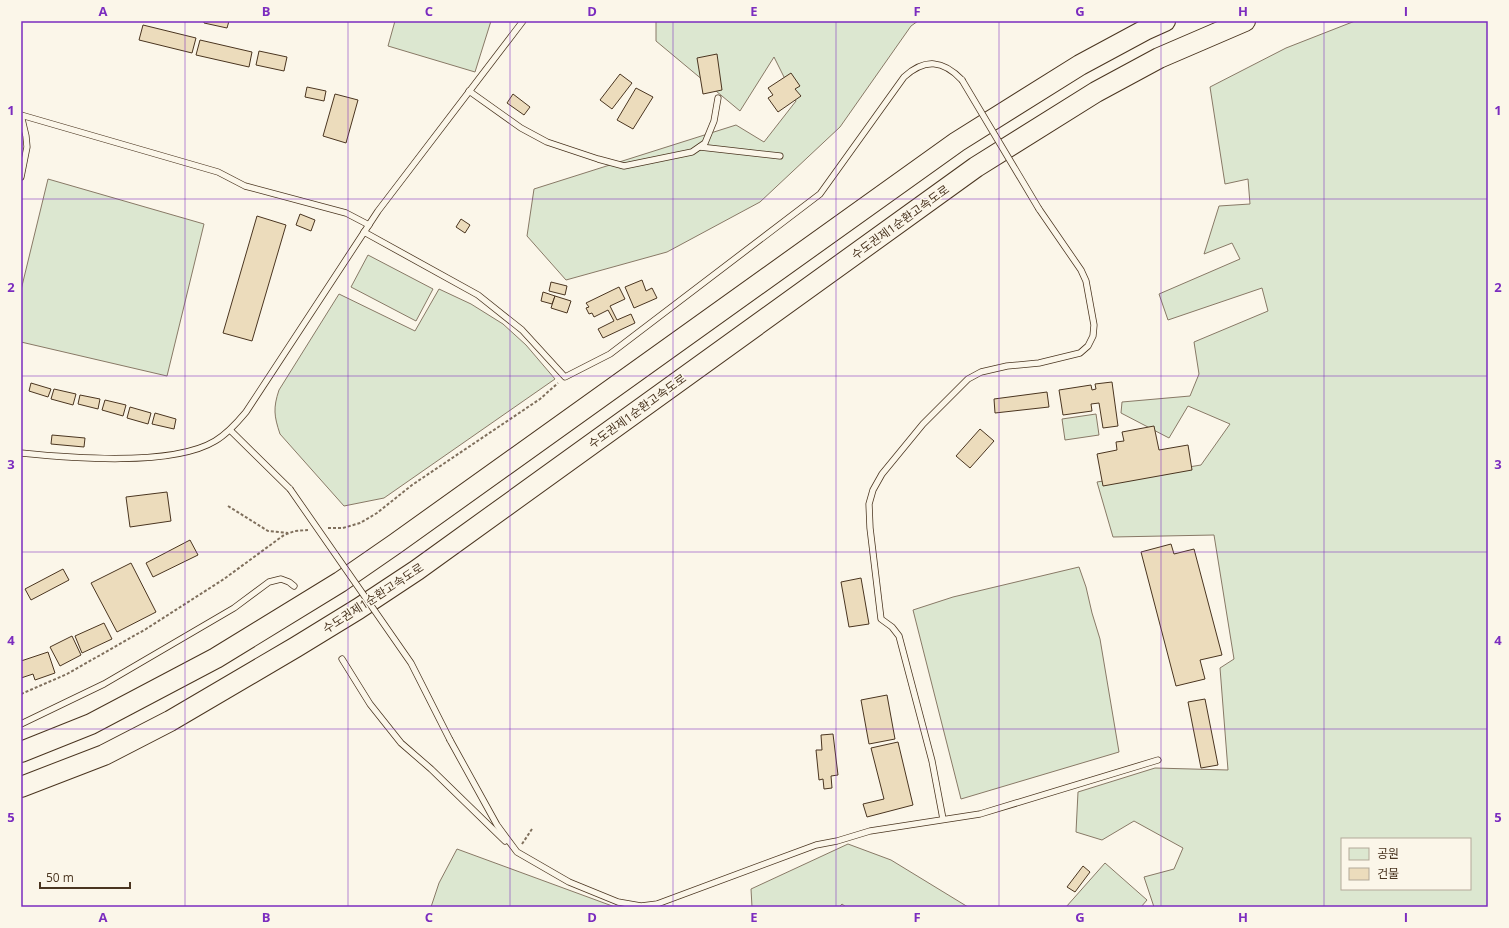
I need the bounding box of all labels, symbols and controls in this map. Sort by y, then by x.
text: A [99,2,108,20]
text: B [262,2,271,20]
text: C [425,2,433,20]
text: D [587,2,597,20]
text: E [750,2,758,20]
text: F [913,2,921,20]
text: G [1075,2,1085,20]
text: H [1238,2,1248,20]
text: I [1404,2,1408,20]
text: 1 [7,101,15,119]
text: 1 [1494,101,1502,119]
street label: 수도권제1순환고속도로 [848,181,952,263]
text: 2 [7,278,15,296]
text: 2 [1494,278,1502,296]
street label: 수도권제1순환고속도로 [585,370,689,452]
text: 3 [7,455,15,473]
text: 3 [1494,455,1502,473]
street label: 수도권제1순환고속도로 [319,559,427,637]
text: 4 [7,631,15,649]
text: 4 [1494,631,1502,649]
text: 5 [7,808,15,826]
text: 5 [1494,808,1502,826]
legend [1341,838,1471,890]
text: 공원 [1377,845,1399,862]
scale bar [40,864,130,890]
text: 건물 [1377,865,1399,882]
text: 50 m [46,869,74,886]
text: A [99,908,108,926]
text: B [262,908,271,926]
text: C [425,908,433,926]
text: D [587,908,597,926]
text: E [750,908,758,926]
text: F [913,908,921,926]
text: G [1075,908,1085,926]
text: H [1238,908,1248,926]
text: I [1404,908,1408,926]

